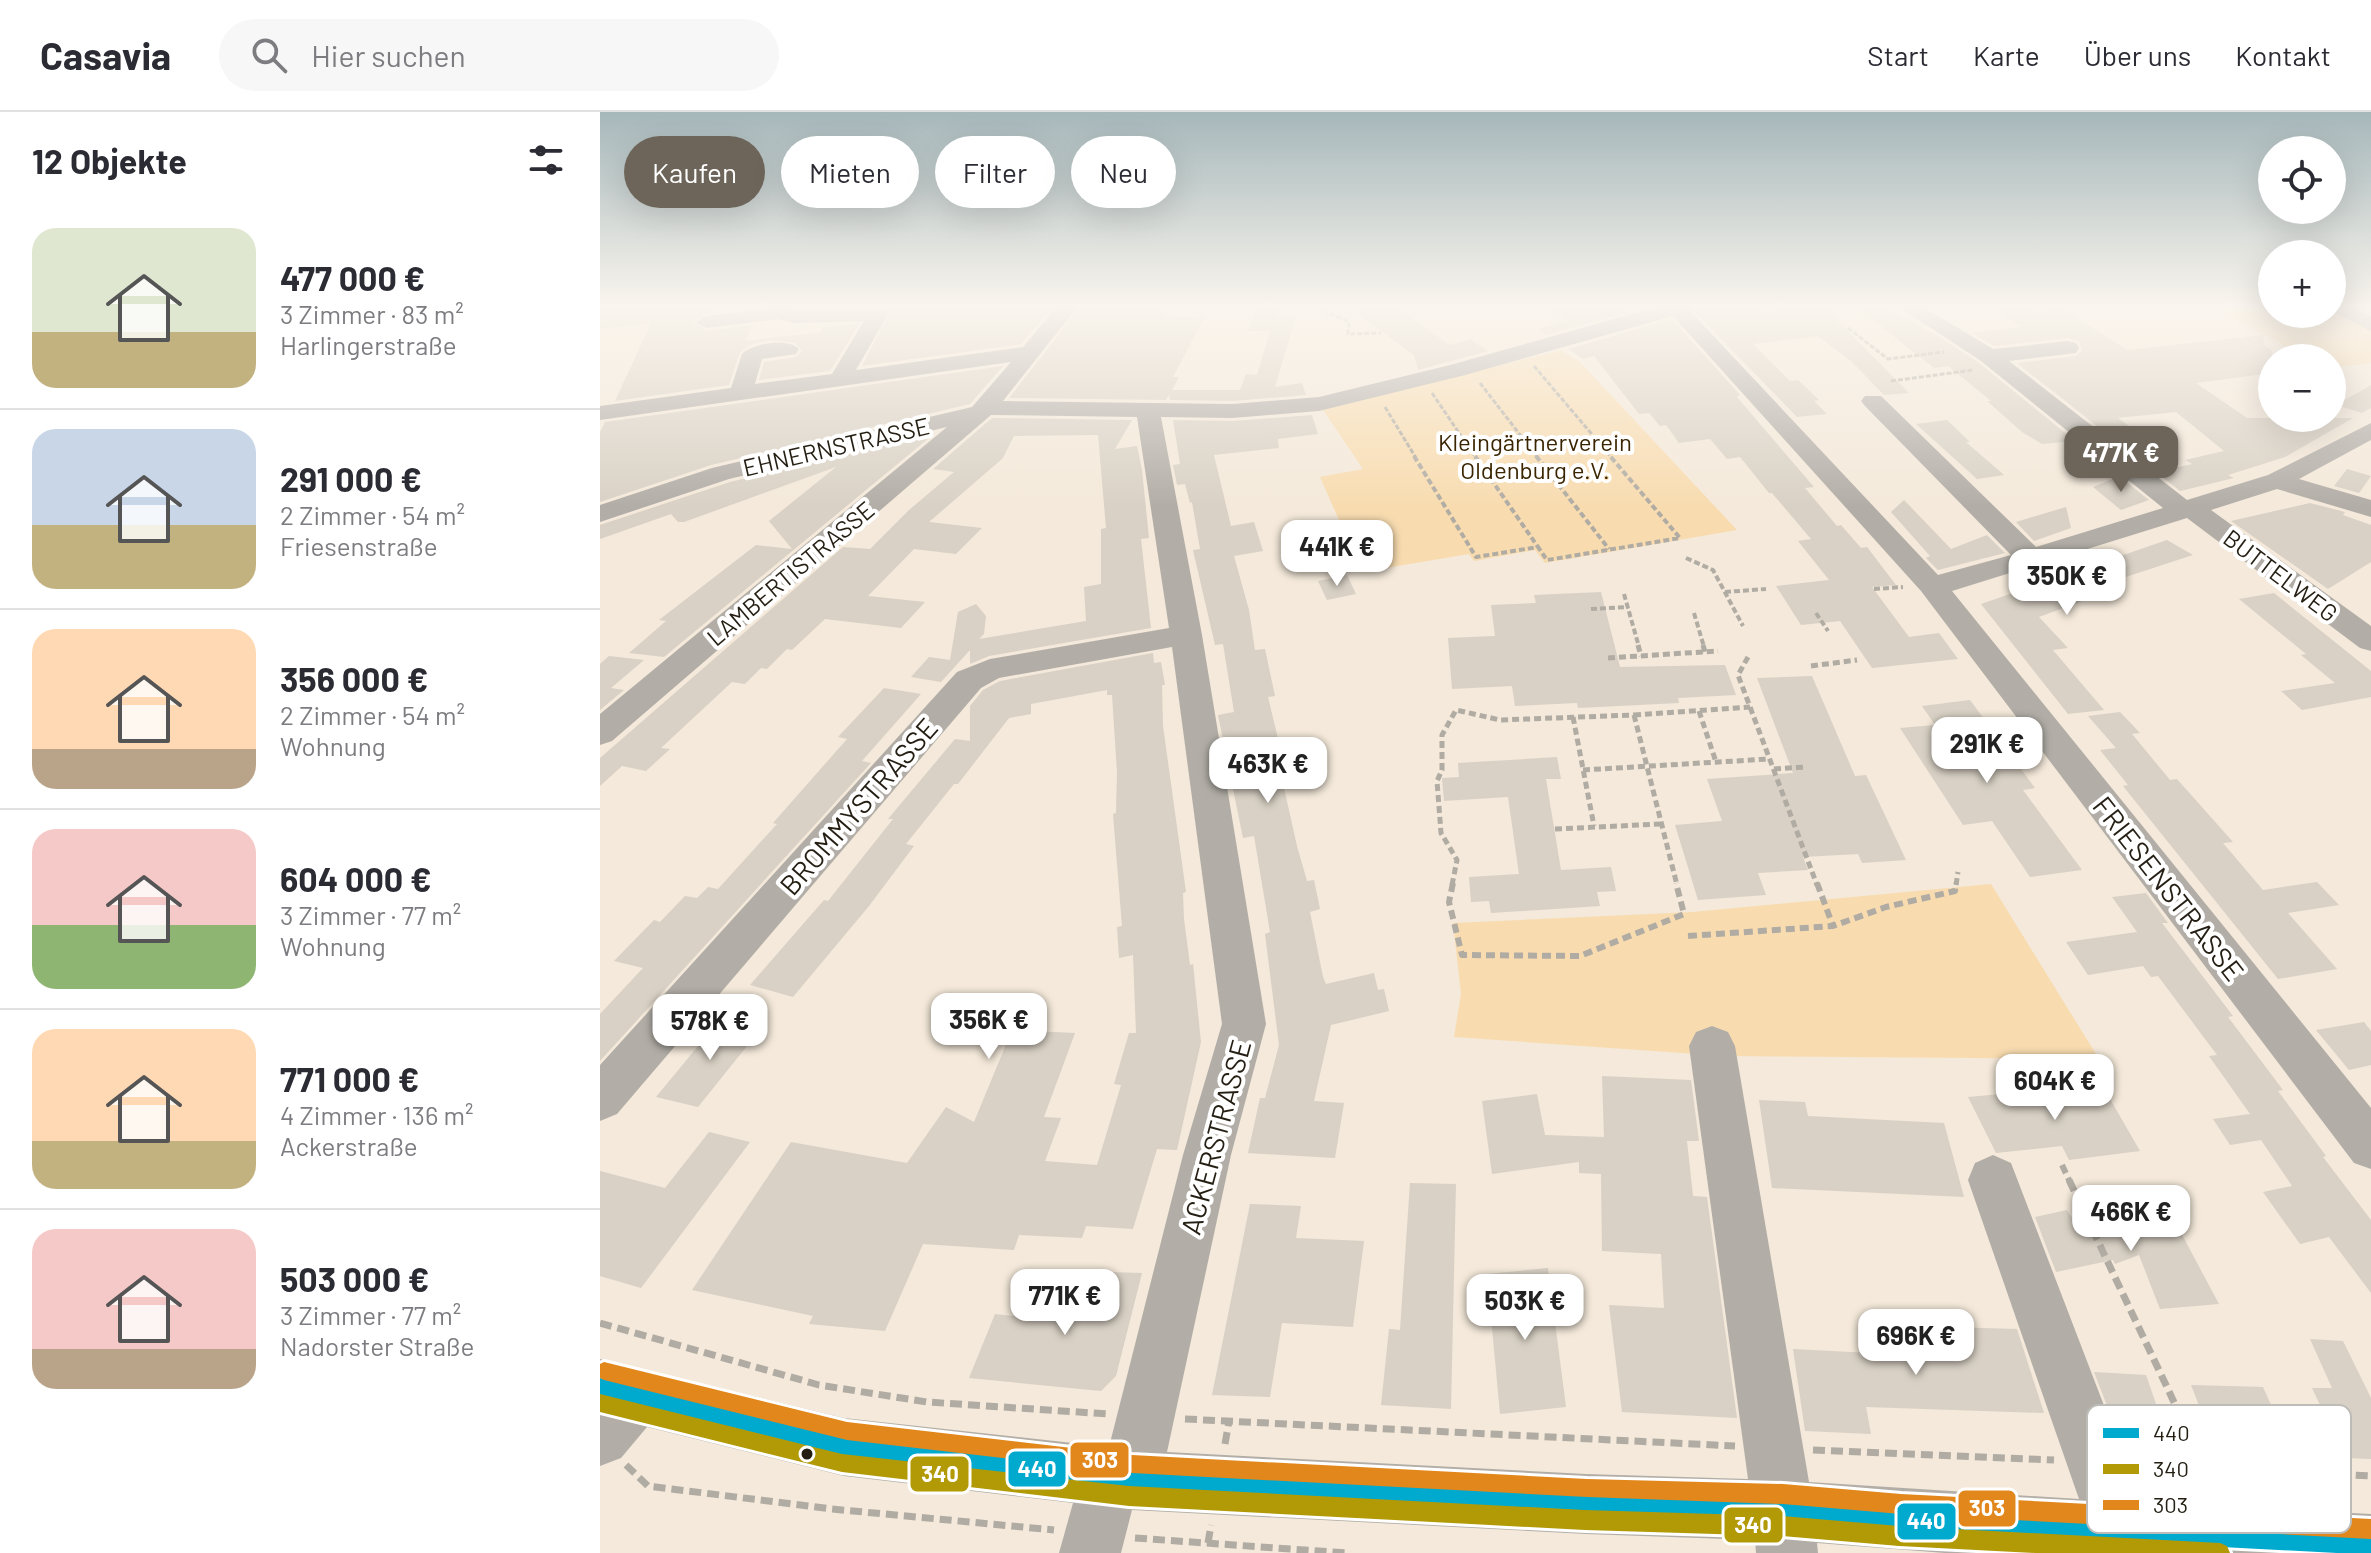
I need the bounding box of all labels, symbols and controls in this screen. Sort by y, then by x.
search box [219,19,779,91]
text: Casavia [40,32,171,78]
icon: search [247,33,291,77]
text: Hier suchen [311,37,466,73]
text: Start [1867,38,1929,72]
text: Karte [1973,38,2040,72]
text: Über uns [2084,38,2191,72]
text: Kontakt [2235,38,2331,72]
chip: Kaufen [624,136,765,208]
chip: Mieten [781,136,919,208]
chip: Filter [935,136,1055,208]
chip: Neu [1071,136,1176,208]
map controls [2258,136,2346,432]
button: locate [2258,136,2346,224]
icon: filters [524,138,568,182]
text: 12 Objekte [32,140,187,181]
button: + [2258,240,2346,328]
text: 477 000 € [280,257,425,298]
icon: home [96,260,192,356]
text: 3 Zimmer · 83 m² [280,298,464,329]
text: Harlingerstraße [280,329,457,360]
button: − [2258,344,2346,432]
street label: EHNERNSTRASSE [740,410,932,482]
pin: 477K € [2056,426,2186,494]
park label: Kleingärtnerverein Oldenburg e.V. [1438,427,1632,484]
text: 477K € [2082,436,2160,467]
text: 291 000 € [280,458,422,499]
icon: home [96,461,192,557]
street label: LAMBERTISTRASSE [700,495,880,651]
text: 2 Zimmer · 54 m² [280,499,465,530]
pin: 441K € [1272,520,1402,588]
street label: BUTTELWEG [2218,523,2344,627]
text: Friesenstraße [280,530,438,561]
text: 441K € [1299,530,1375,561]
pin: 350K € [2002,549,2132,617]
text: 350K € [2027,559,2107,590]
text: 356 000 € [280,658,428,699]
icon: home [96,661,192,757]
text: 2 Zimmer · 54 m² [280,699,465,730]
street label: BROMMYSTRASSE [772,711,944,901]
pin: 291K € [1922,717,2052,785]
text: 291K € [1949,727,2025,758]
text: Wohnung [280,730,386,761]
pin: 463K € [1203,737,1333,805]
text: 463K € [1227,747,1309,778]
street label: FRIESENSTRASSE [2086,789,2252,987]
text: 604 000 € [280,858,432,899]
icon: home [96,861,192,957]
text: 3 Zimmer · 77 m² [280,899,461,930]
text: Wohnung [280,930,386,961]
pin: 356K € [924,993,1054,1061]
pin: 578K € [645,994,775,1062]
text: 356K € [949,1003,1029,1034]
text: 578K € [671,1004,749,1035]
street label: ACKERSTRASSE [1173,1036,1257,1238]
pin: 604K € [1990,1054,2120,1122]
text: 771 000 € [280,1058,419,1099]
icon: home [96,1061,192,1157]
text: 604K € [2014,1064,2096,1095]
text: 4 Zimmer · 136 m² [280,1099,474,1130]
text: Ackerstraße [280,1130,418,1161]
pin: 466K € [2066,1185,2196,1253]
text: 466K € [2090,1195,2172,1226]
text: 503 000 € [280,1258,429,1299]
icon: home [96,1261,192,1357]
pin: 771K € [1000,1269,1130,1337]
pin: 503K € [1460,1274,1590,1342]
text: 771K € [1028,1279,1102,1310]
text: 503K € [1485,1284,1565,1315]
text: 3 Zimmer · 77 m² [280,1299,461,1330]
pin: 696K € [1851,1309,1981,1377]
text: 696K € [1876,1319,1956,1350]
text: Nadorster Straße [280,1330,474,1361]
legend [2087,1405,2351,1533]
text: 440 [2153,1419,2190,1445]
line badge: 303 [1069,1441,1130,1479]
unlabelled marker [799,1446,815,1462]
text: 303 [1082,1446,1118,1472]
line badge: 440 [1007,1450,1067,1488]
line badge: 340 [909,1455,970,1493]
text: 440 [1017,1455,1057,1481]
text: 340 [2153,1455,2189,1481]
text: 340 [921,1460,959,1486]
line badge: 303 [1957,1489,2017,1528]
text: 303 [2153,1491,2188,1517]
text: 303 [1969,1494,2005,1520]
line badge: 440 [1896,1502,1957,1541]
line badge: 340 [1723,1506,1784,1544]
text: 440 [1906,1507,1946,1533]
text: 340 [1734,1511,1772,1537]

